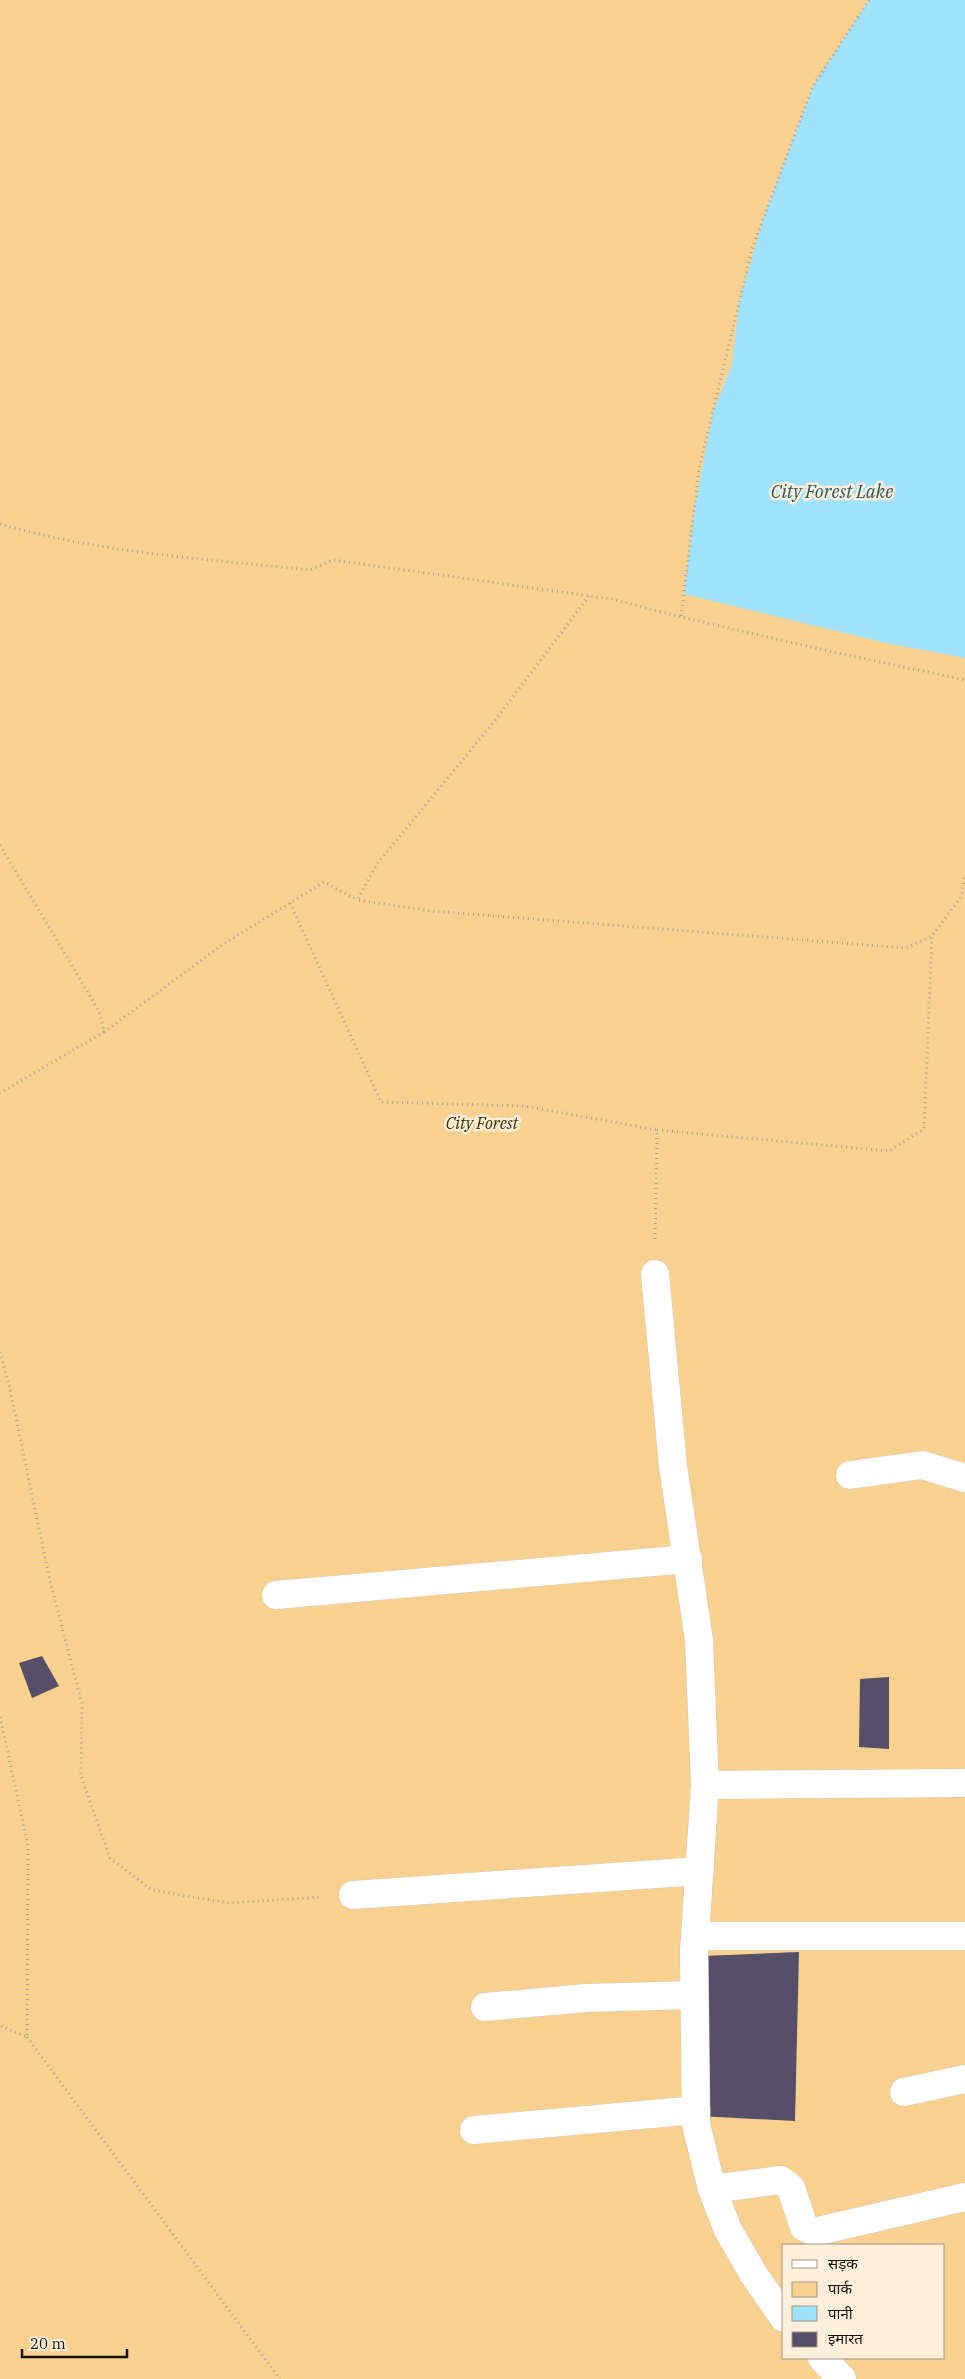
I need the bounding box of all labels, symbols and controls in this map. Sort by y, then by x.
water label: City Forest Lake [771,480,893,503]
park label: City Forest [446,1113,520,1133]
legend [782,2244,945,2359]
text: सड़क [828,2254,858,2273]
text: पार्क [828,2279,852,2298]
text: पानी [828,2304,854,2323]
scale bar [22,2326,128,2358]
text: इमारत [828,2329,863,2348]
text: 20 m [30,2334,66,2353]

